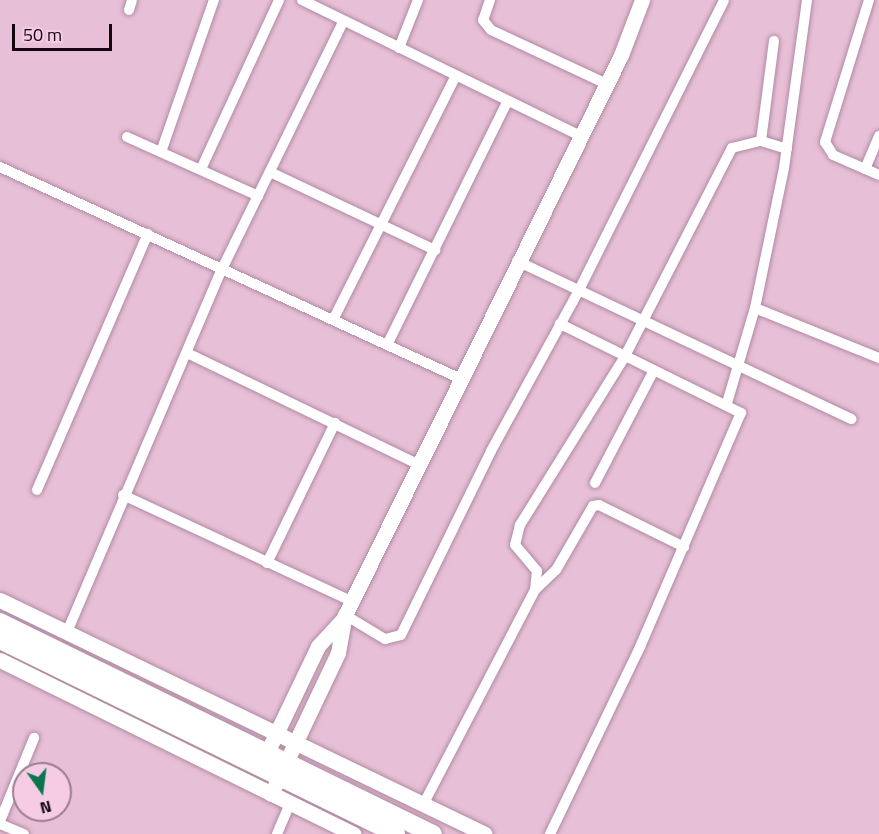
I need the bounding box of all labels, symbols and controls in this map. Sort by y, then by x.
scale bar [15,12,116,50]
text: 50 m [23,21,62,48]
north arrow [12,762,72,822]
text: N [38,795,54,821]

